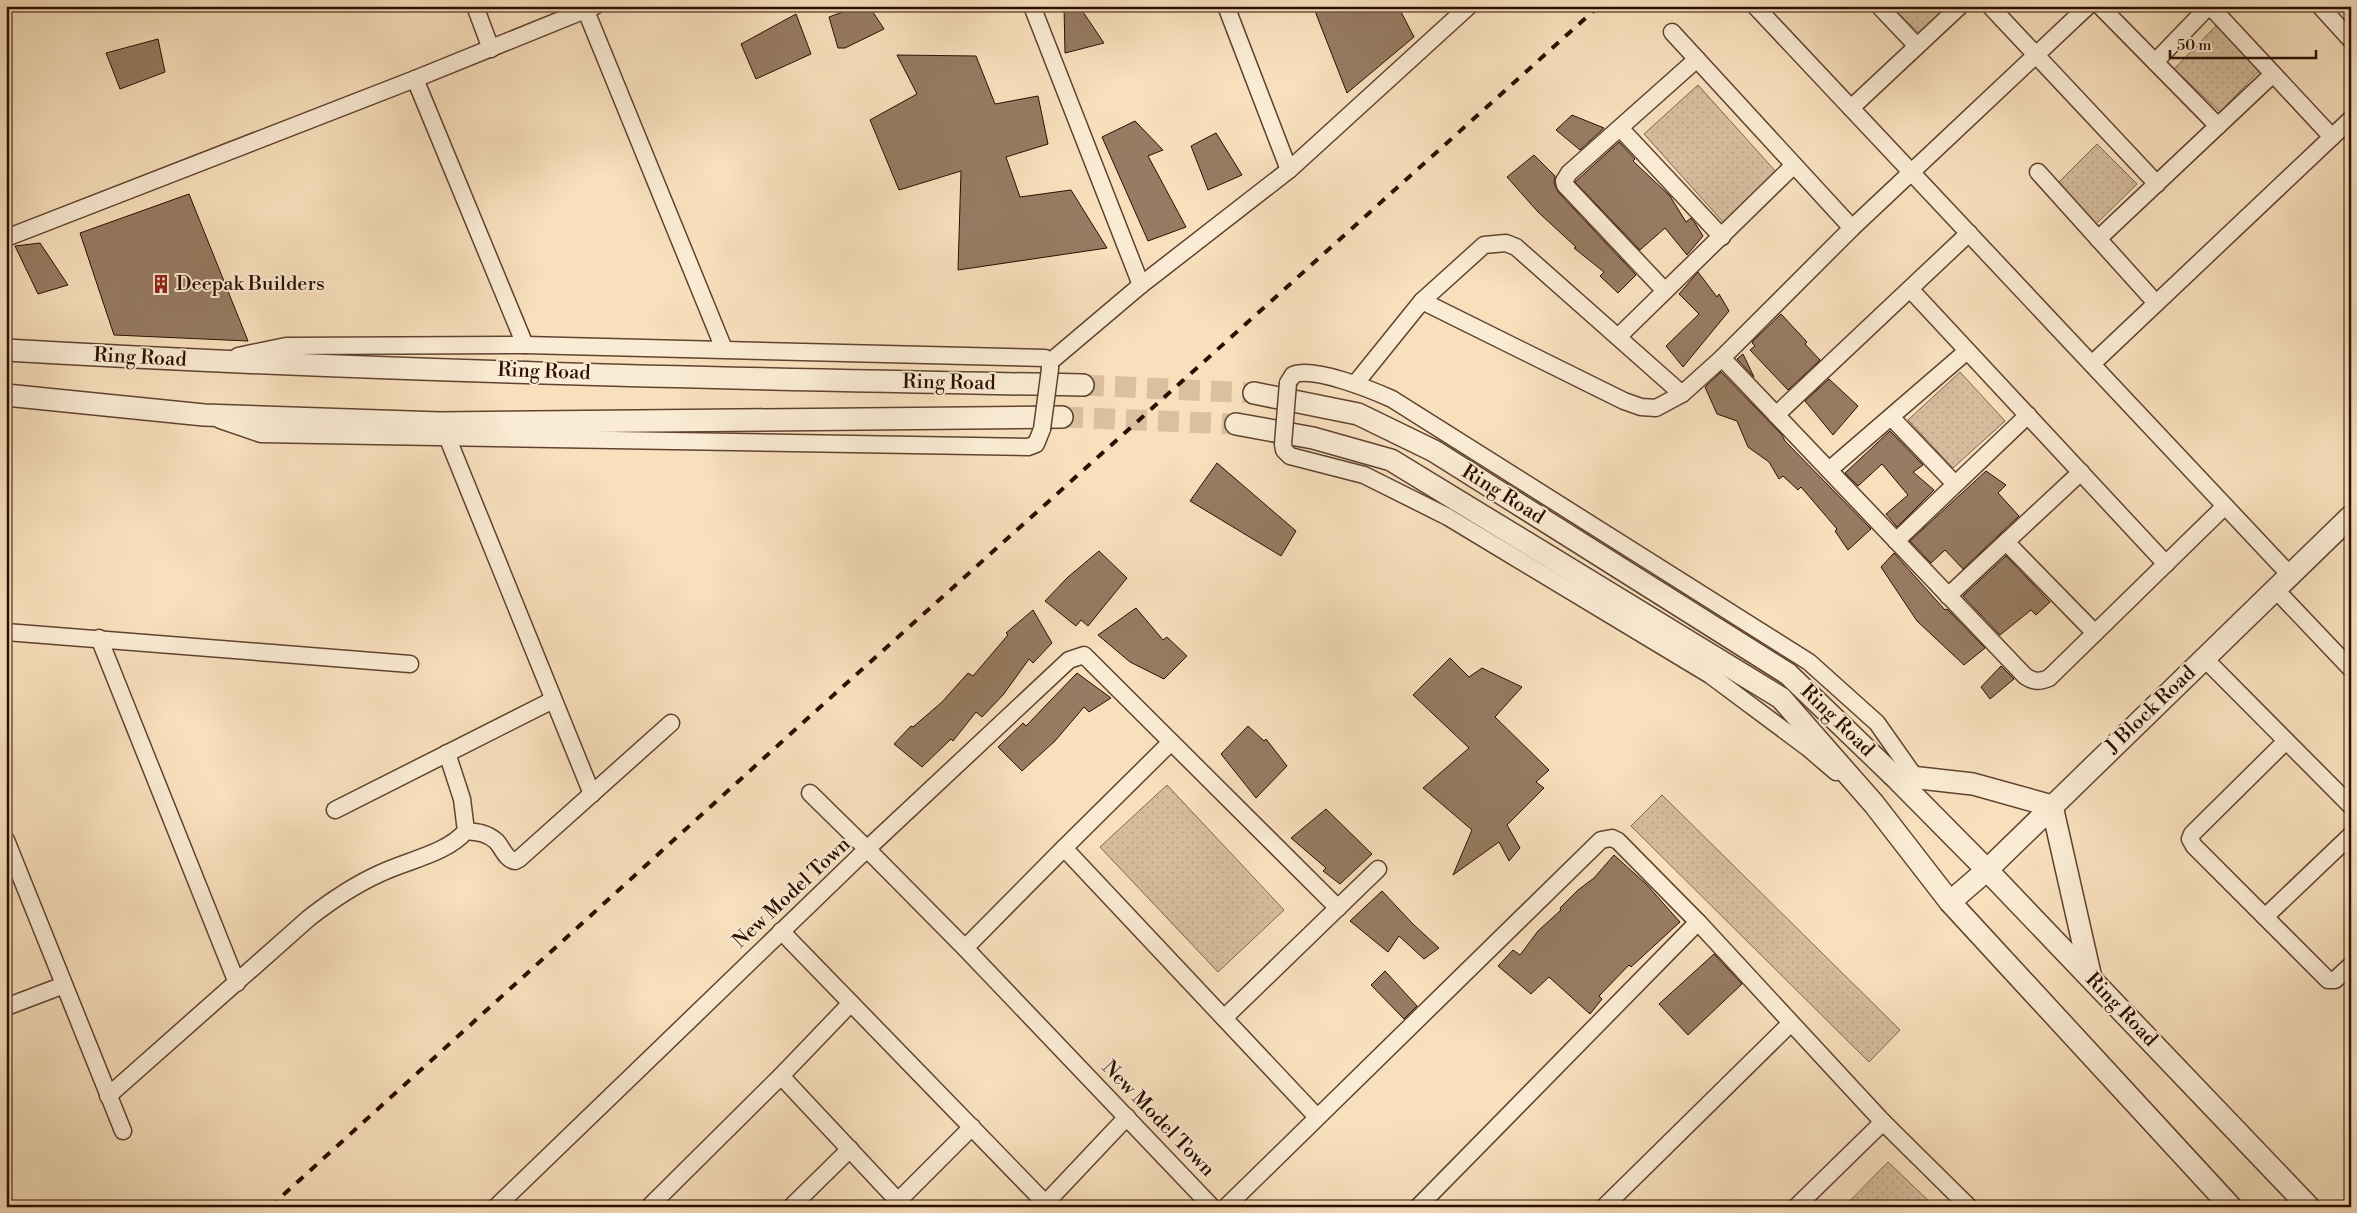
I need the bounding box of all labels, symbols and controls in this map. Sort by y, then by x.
scale bar [2170,28,2316,60]
text: 50 m [2177,36,2211,55]
place label: Deepak Builders [176,272,325,297]
building icon: Deepak Builders [150,273,172,295]
street label: Ring Road [93,343,188,373]
street label: Ring Road [497,358,592,386]
street label: Ring Road [902,370,996,396]
street label: Ring Road [1457,460,1550,531]
street label: J Block Road [2100,660,2202,760]
street label: Ring Road [1795,680,1880,763]
street label: New Model Town [728,832,856,954]
street label: Ring Road [2080,968,2163,1053]
street label: New Model Town [1096,1056,1220,1182]

